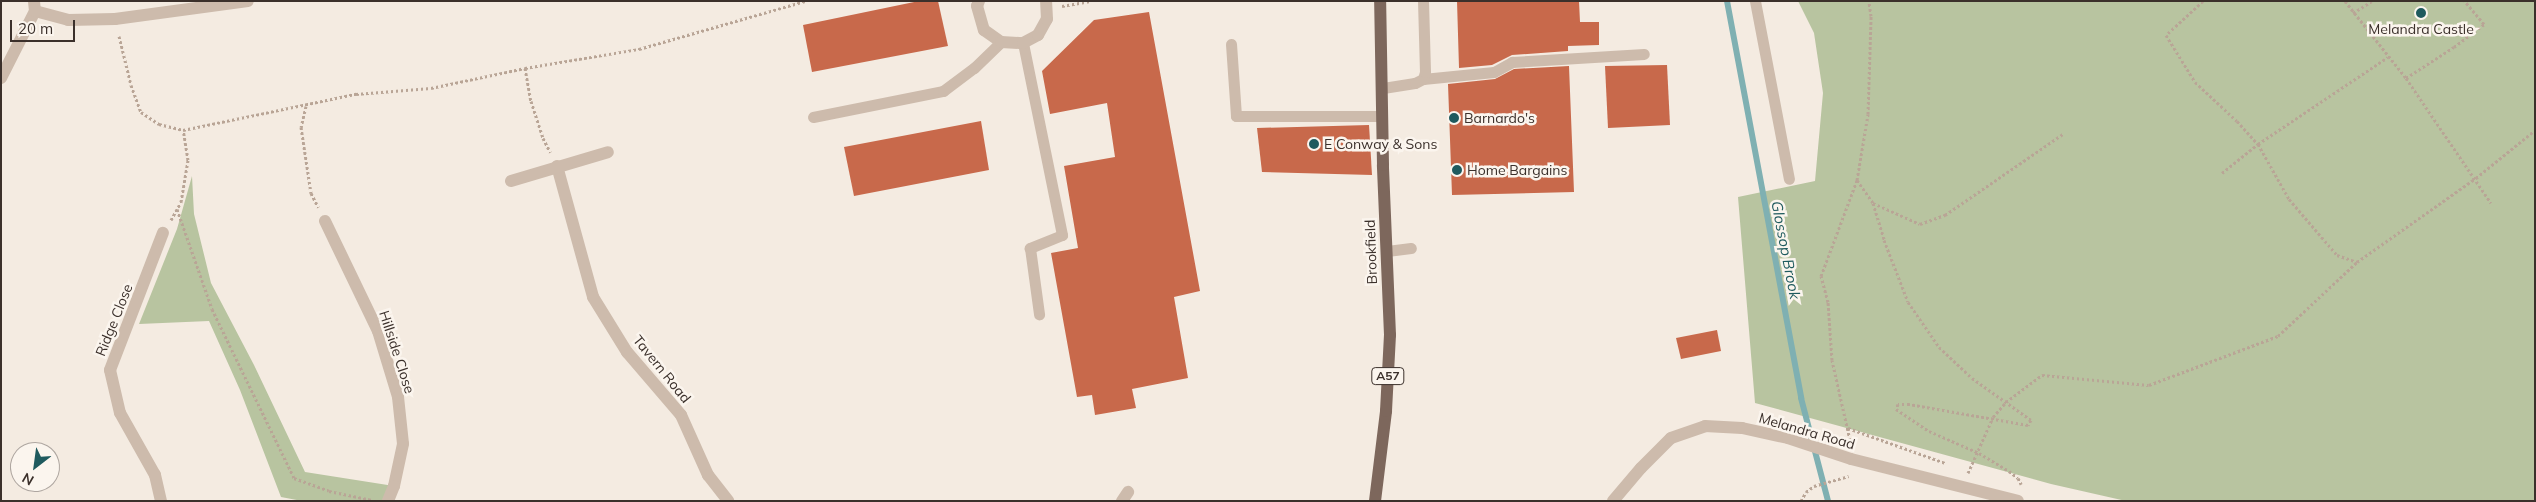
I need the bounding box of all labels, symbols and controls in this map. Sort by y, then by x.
marker: Melandra Castle [2415,7,2427,19]
scale bar [12,10,78,42]
text: 20 m [18,19,53,38]
place label: Melandra Castle [2368,21,2474,37]
place label: Barnardo's [1464,110,1535,126]
marker: Barnardo's [1448,112,1460,124]
place label: E Conway & Sons [1324,136,1437,152]
marker: E Conway & Sons [1308,138,1320,150]
place label: Home Bargains [1467,162,1568,178]
marker: Home Bargains [1451,164,1463,176]
water label: Glossop Brook [1768,199,1804,301]
street label: Brookfield [1361,219,1381,285]
street label: Ridge Close [92,281,136,359]
street label: Hillside Close [376,308,418,396]
street label: Tavern Road [630,332,694,406]
road number: A57 [1370,366,1406,386]
street label: Melandra Road [1757,409,1857,453]
north arrow [10,442,60,492]
text: N [19,469,37,490]

